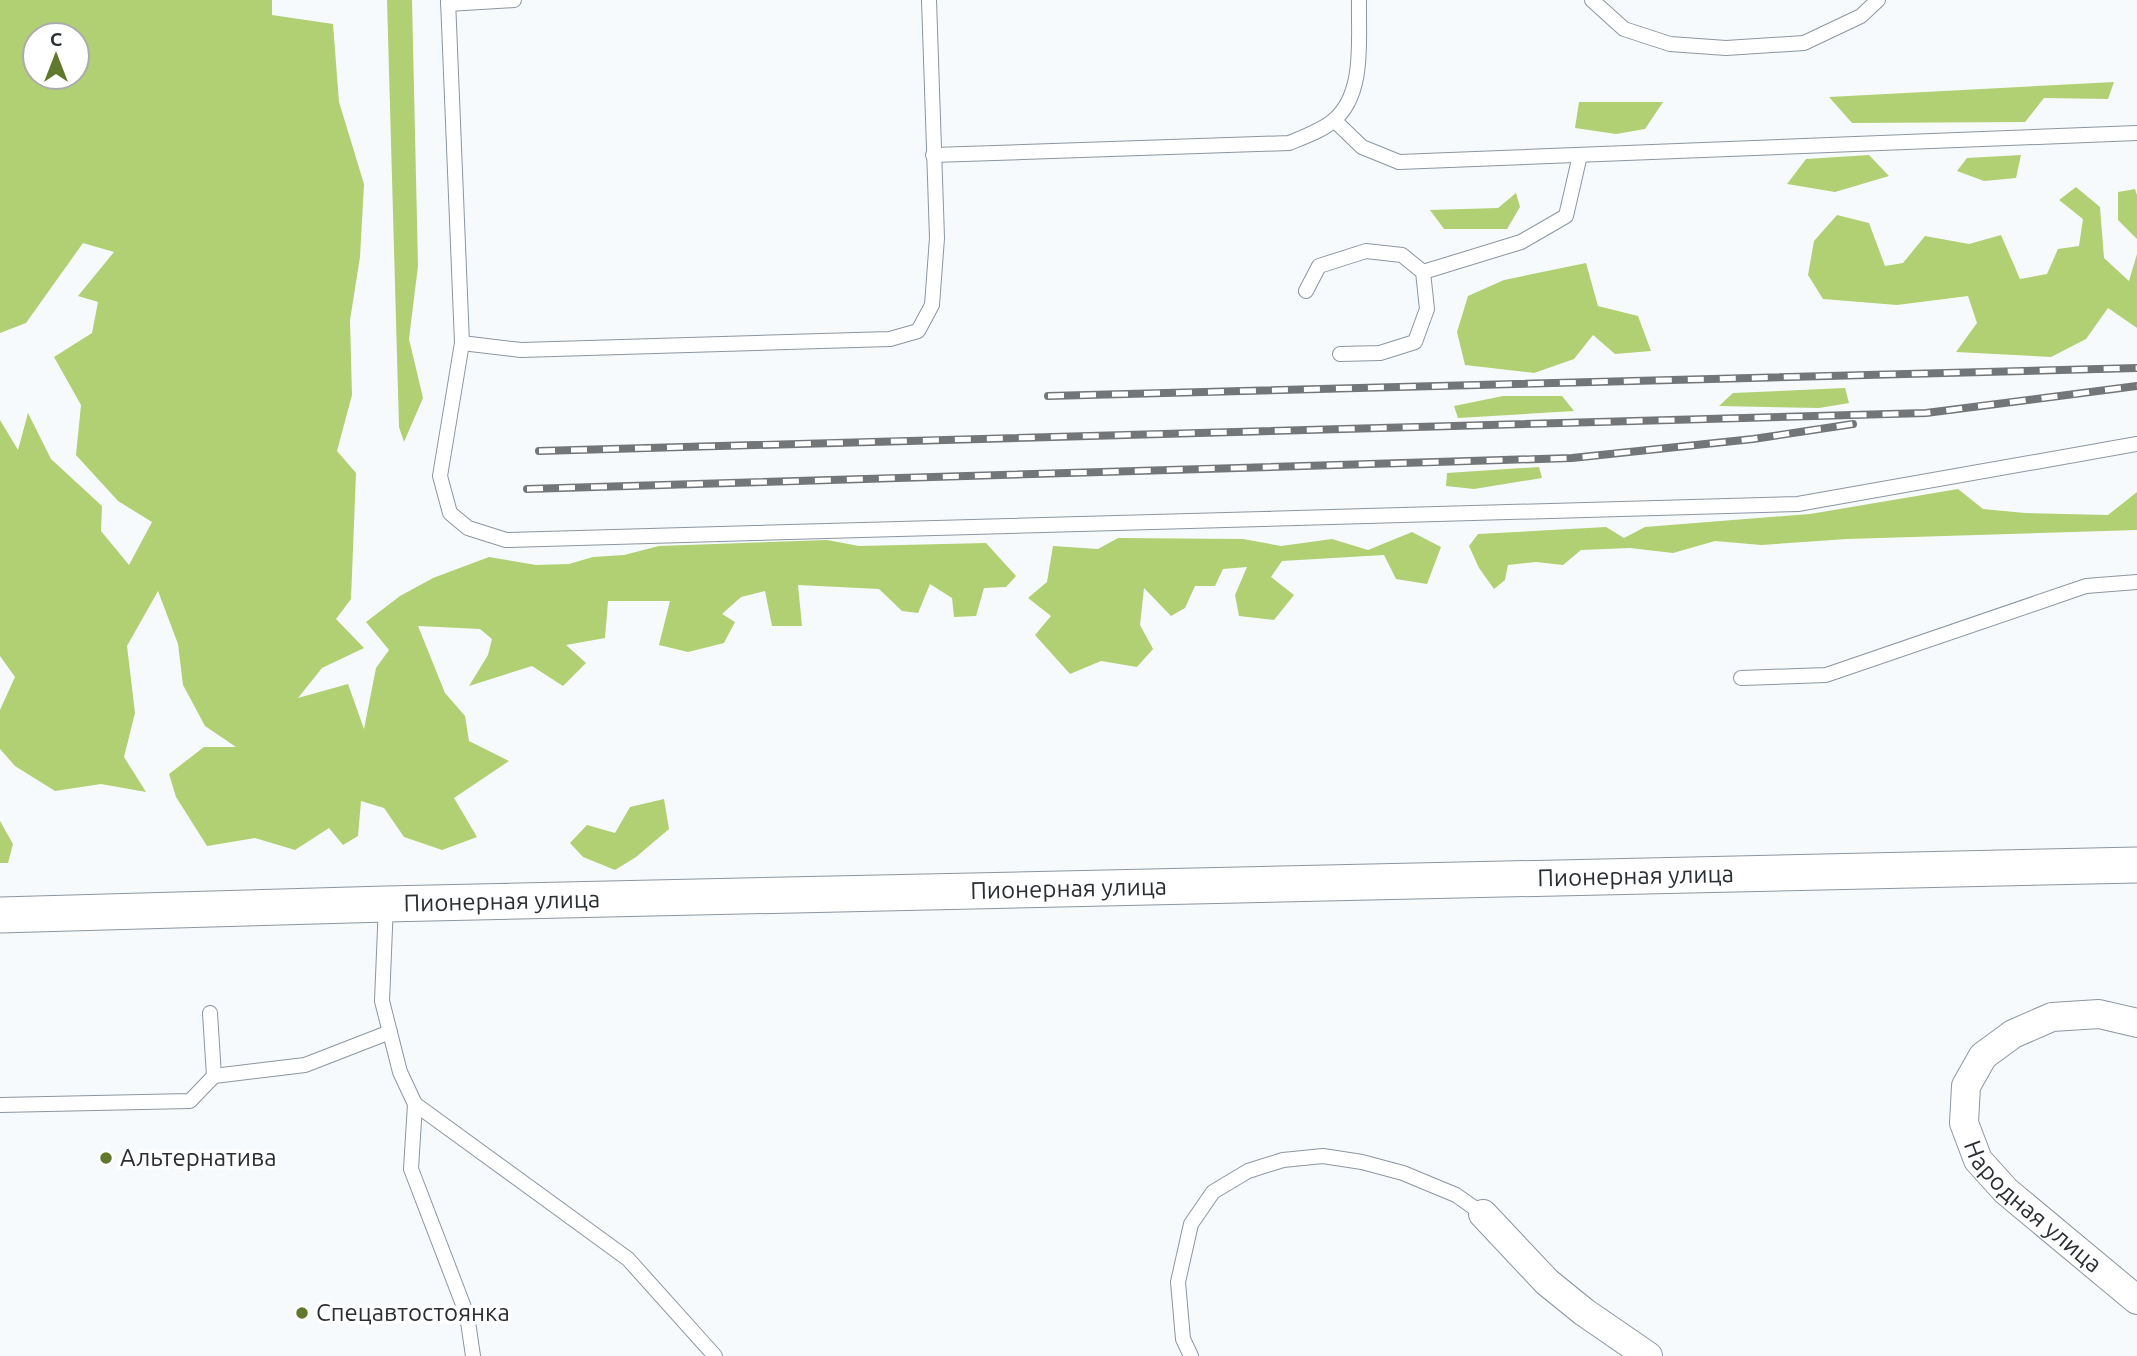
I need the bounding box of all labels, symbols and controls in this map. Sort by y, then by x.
north arrow [21,21,91,91]
text: С [50,28,62,50]
street label: Пионерная улица [1537,860,1734,891]
street label: Пионерная улица [970,873,1167,904]
street label: Пионерная улица [403,885,600,917]
street label: Народная улица [1959,1136,2107,1278]
place label: Альтернатива [120,1144,277,1171]
marker: Альтернатива [98,1150,114,1166]
place label: Спецавтостоянка [316,1299,510,1326]
marker: Спецавтостоянка [294,1305,310,1321]

